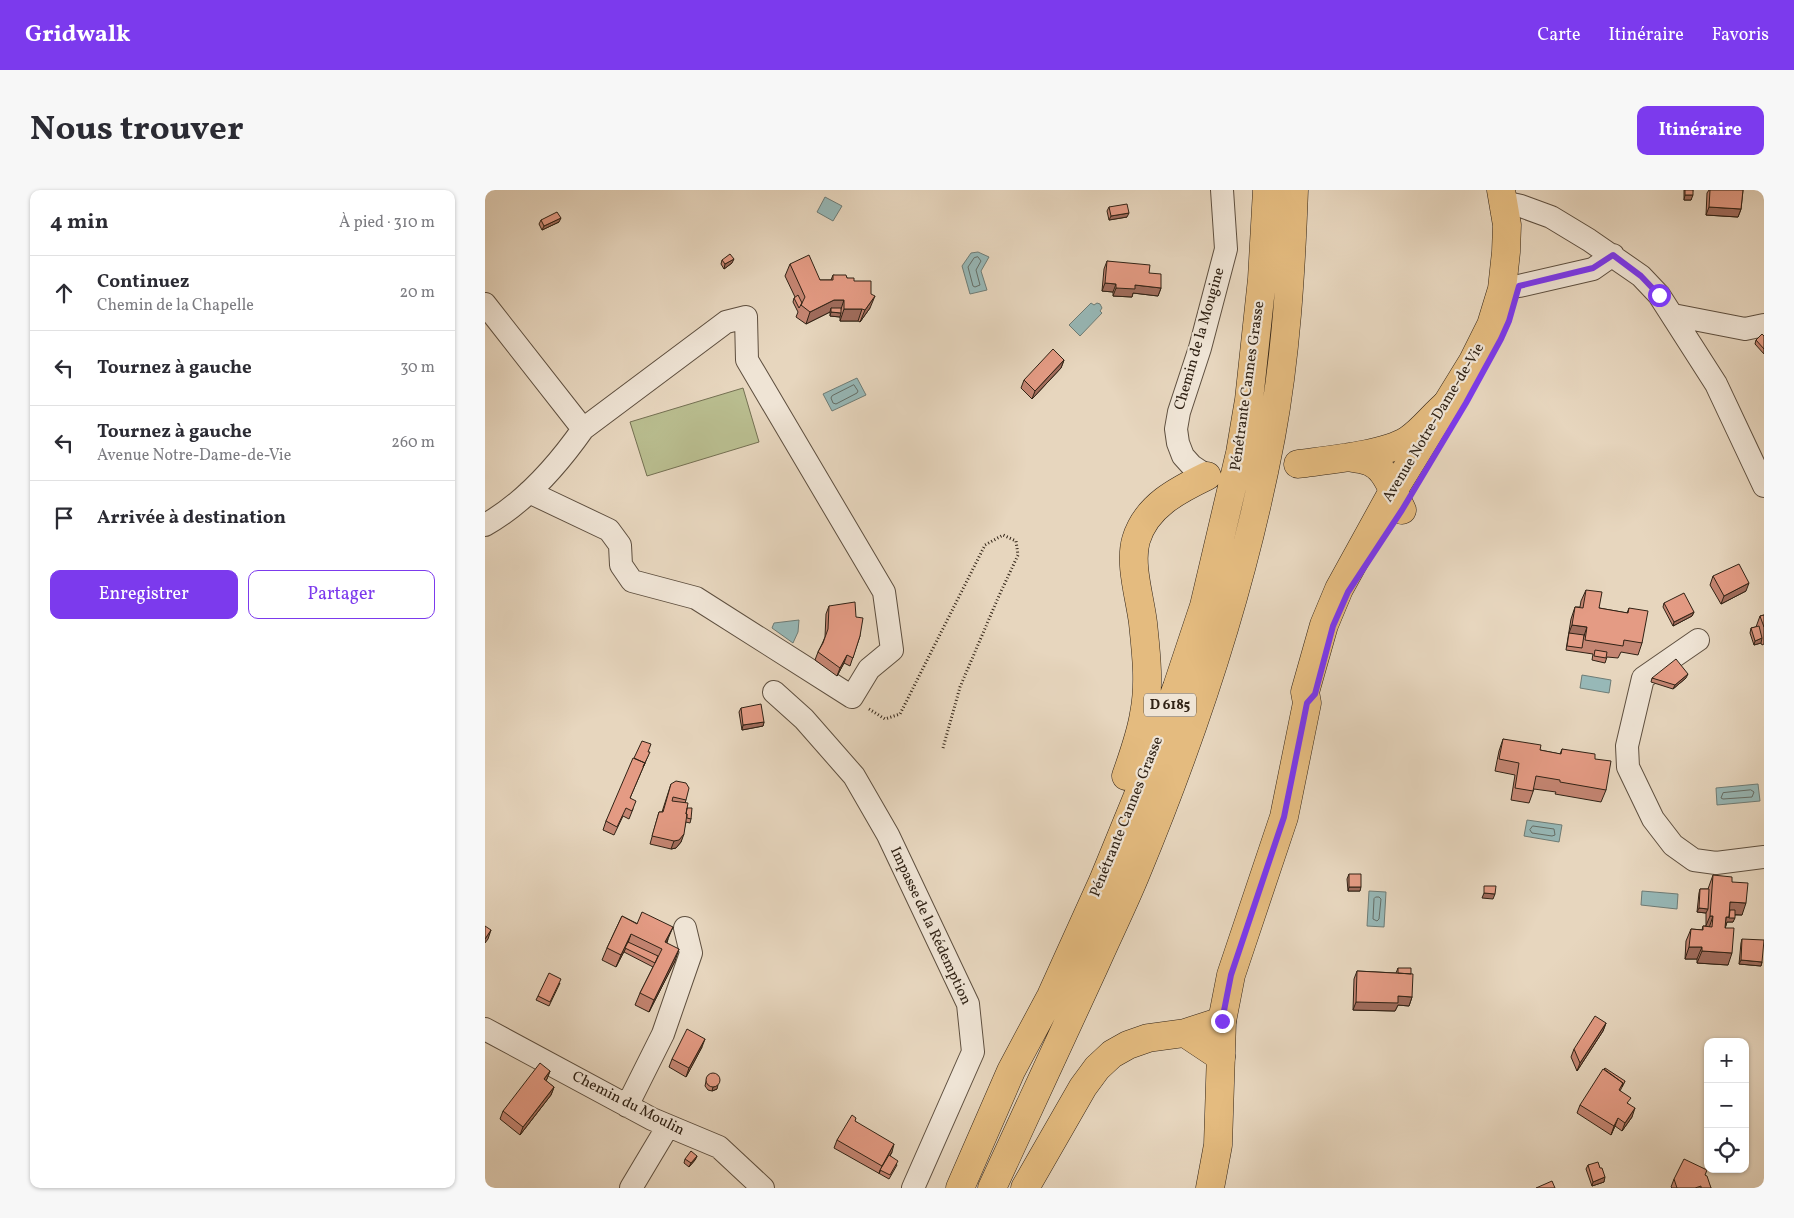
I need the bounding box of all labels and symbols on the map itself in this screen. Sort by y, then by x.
street label: Chemin de la Mougine [1170,265,1230,413]
route start [1648,284,1671,307]
street label: Pénétrante Cannes Grasse [1226,300,1270,472]
street label: Avenue Notre-Dame-de-Vie [1378,340,1490,506]
road number: D 6185 [1144,694,1196,716]
street label: Pénétrante Cannes Grasse [1085,734,1169,900]
street label: Impasse de la Rédemption [884,843,976,1009]
route end [1211,1010,1234,1033]
street label: Chemin du Moulin [568,1067,688,1141]

